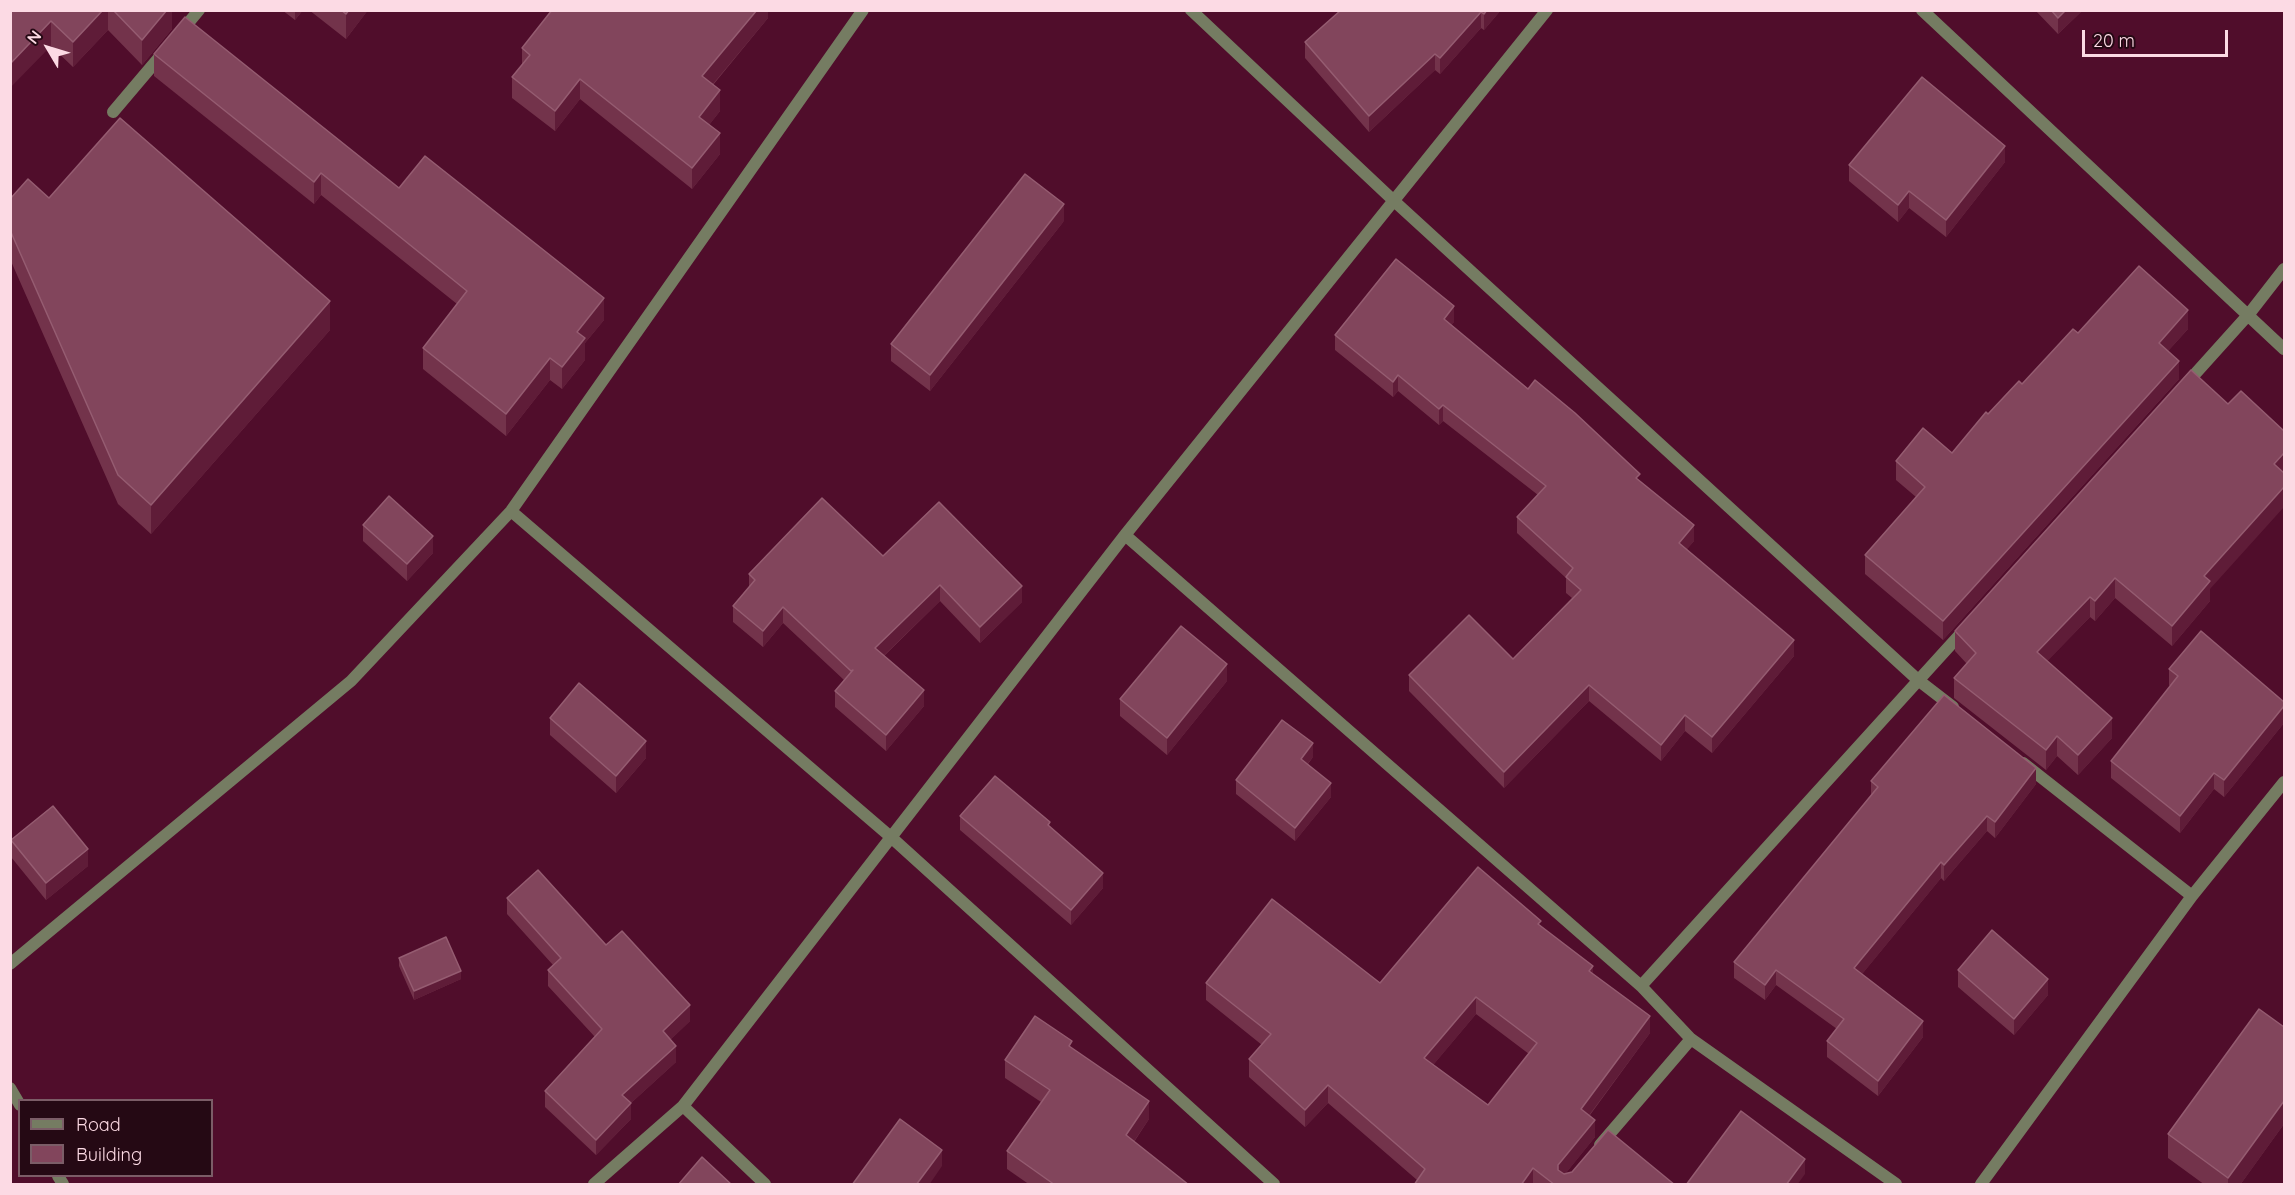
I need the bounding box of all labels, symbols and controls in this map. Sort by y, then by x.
north arrow [18,18,78,78]
scale bar [2085,18,2230,56]
text: N [22,26,45,48]
text: 20 m [2093,29,2135,52]
legend [18,1099,213,1177]
text: Road [76,1113,121,1136]
text: Building [76,1143,142,1166]

